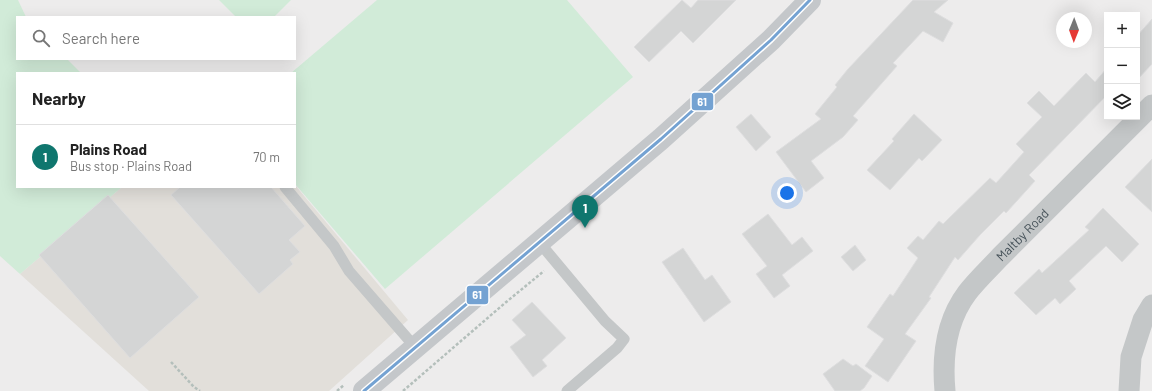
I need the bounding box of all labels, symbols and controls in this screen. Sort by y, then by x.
north arrow [1056,12,1092,48]
map controls [1104,12,1140,120]
button: + [1104,12,1140,48]
search box [16,16,296,60]
icon: search [30,27,52,49]
text: Search here [62,29,140,47]
button: − [1104,48,1140,84]
button: layers [1104,84,1140,120]
text: Nearby [32,88,86,108]
line badge: 61 [691,92,714,111]
text: 61 [697,95,707,108]
text: Plains Road [70,140,147,158]
text: 1 [43,149,47,165]
text: 70 m [253,149,280,165]
text: Bus stop · Plains Road [70,158,192,174]
your location [777,183,797,203]
pin: 1 [572,195,598,228]
street label: Maltby Road [993,205,1052,264]
line badge: 61 [466,285,489,305]
text: 61 [472,288,482,301]

